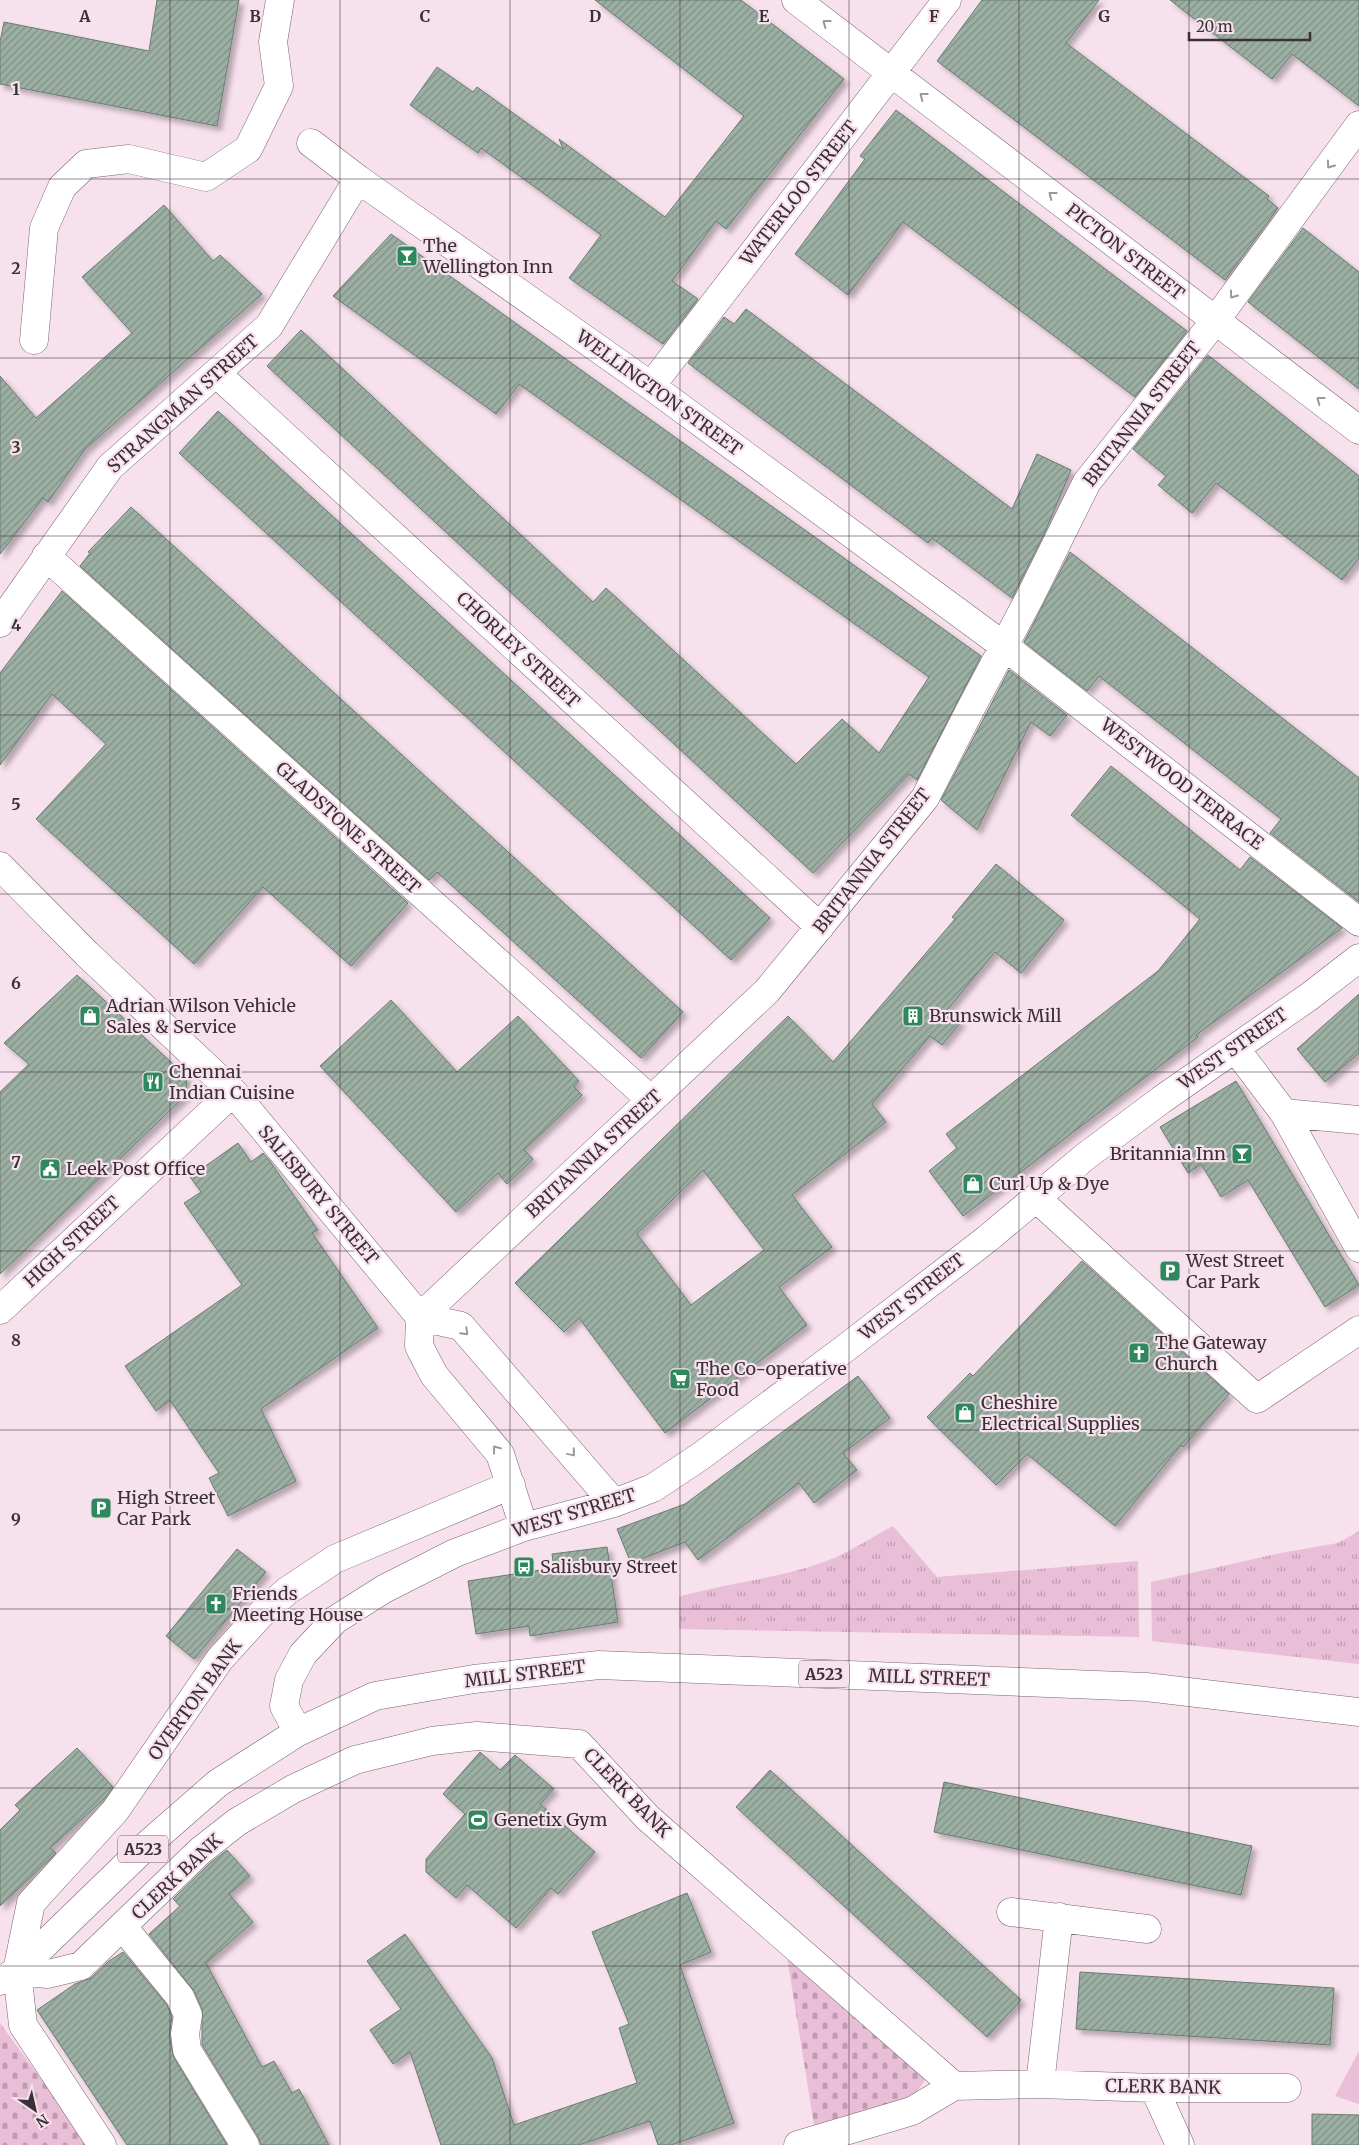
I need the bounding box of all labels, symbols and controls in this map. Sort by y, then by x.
text: A [78,6,91,26]
text: B [249,6,261,26]
text: C [420,6,430,26]
text: D [589,6,601,26]
text: E [759,6,770,26]
text: F [929,6,939,26]
text: G [1098,6,1110,26]
scale bar [1189,10,1310,42]
text: 20 m [1196,17,1233,36]
one-way arrow [823,20,832,29]
text: 1 [12,79,20,99]
one-way arrow [919,93,929,102]
street label: WATERLOO STREET [734,115,863,270]
one-way arrow [1327,159,1336,169]
one-way arrow [1049,193,1058,201]
street label: PICTON STREET [1062,198,1189,305]
place label: The Wellington Inn [422,234,553,278]
bar icon: The Wellington Inn [395,244,419,268]
text: 2 [11,258,21,278]
one-way arrow [1231,289,1239,298]
street label: WELLINGTON STREET [571,324,747,461]
street label: STRANGMAN STREET [102,329,264,478]
street label: BRITANNIA STREET [1078,336,1206,491]
one-way arrow [1317,398,1326,406]
text: 3 [11,437,21,457]
street label: CHORLEY STREET [452,587,585,713]
text: 4 [11,615,21,635]
street label: WESTWOOD TERRACE [1095,712,1269,855]
street label: GLADSTONE STREET [271,757,426,899]
street label: BRITANNIA STREET [808,783,936,938]
text: 5 [11,794,21,814]
text: 6 [11,973,21,993]
place label: Adrian Wilson Vehicle Sales & Service [105,994,296,1038]
street label: WEST STREET [1173,1002,1292,1095]
shop icon: Adrian Wilson Vehicle Sales & Service [78,1004,102,1028]
building icon: Brunswick Mill [901,1004,925,1028]
place label: Brunswick Mill [929,1004,1062,1027]
place label: Chennai Indian Cuisine [169,1060,294,1104]
restaurant icon: Chennai Indian Cuisine [141,1070,165,1094]
street label: BRITANNIA STREET [521,1084,667,1223]
street label: SALISBURY STREET [253,1120,384,1270]
place label: Britannia Inn [1110,1142,1226,1165]
bar icon: Britannia Inn [1230,1142,1254,1166]
text: 7 [11,1152,21,1172]
public building icon: Leek Post Office [38,1157,62,1181]
place label: Leek Post Office [66,1157,205,1180]
shop icon: Curl Up & Dye [961,1172,985,1196]
place label: Curl Up & Dye [989,1172,1109,1195]
street label: HIGH STREET [19,1191,125,1292]
street label: WEST STREET [853,1248,970,1346]
place label: West Street Car Park [1185,1249,1284,1293]
parking icon: West Street Car Park [1158,1259,1182,1283]
one-way arrow [459,1326,468,1335]
text: 8 [11,1330,21,1350]
place label: The Gateway Church [1155,1331,1267,1375]
church icon: The Gateway Church [1127,1341,1151,1365]
place label: The Co-operative Food [696,1357,847,1401]
supermarket icon: The Co-operative Food [668,1367,692,1391]
place label: Cheshire Electrical Supplies [981,1391,1140,1435]
shop icon: Cheshire Electrical Supplies [953,1401,977,1425]
one-way arrow [493,1446,501,1455]
one-way arrow [567,1447,575,1456]
street label: WEST STREET [508,1483,639,1542]
place label: High Street Car Park [117,1486,215,1530]
parking icon: High Street Car Park [89,1496,113,1520]
text: 9 [11,1509,21,1529]
bus stop icon: Salisbury Street [512,1555,536,1579]
place label: Salisbury Street [540,1555,677,1578]
place label: Friends Meeting House [232,1582,363,1626]
church icon: Friends Meeting House [204,1592,228,1616]
street label: OVERTON BANK [143,1635,246,1765]
street label: MILL STREET [463,1655,587,1692]
road number: A523 [799,1660,849,1688]
street label: MILL STREET [868,1664,991,1691]
street label: CLERK BANK [579,1743,676,1842]
sports icon: Genetix Gym [466,1808,490,1832]
place label: Genetix Gym [494,1808,608,1831]
street label: CLERK BANK [127,1829,227,1924]
road number: A523 [118,1836,168,1862]
street label: CLERK BANK [1105,2074,1221,2099]
north arrow [10,2085,60,2135]
text: N [33,2110,52,2131]

